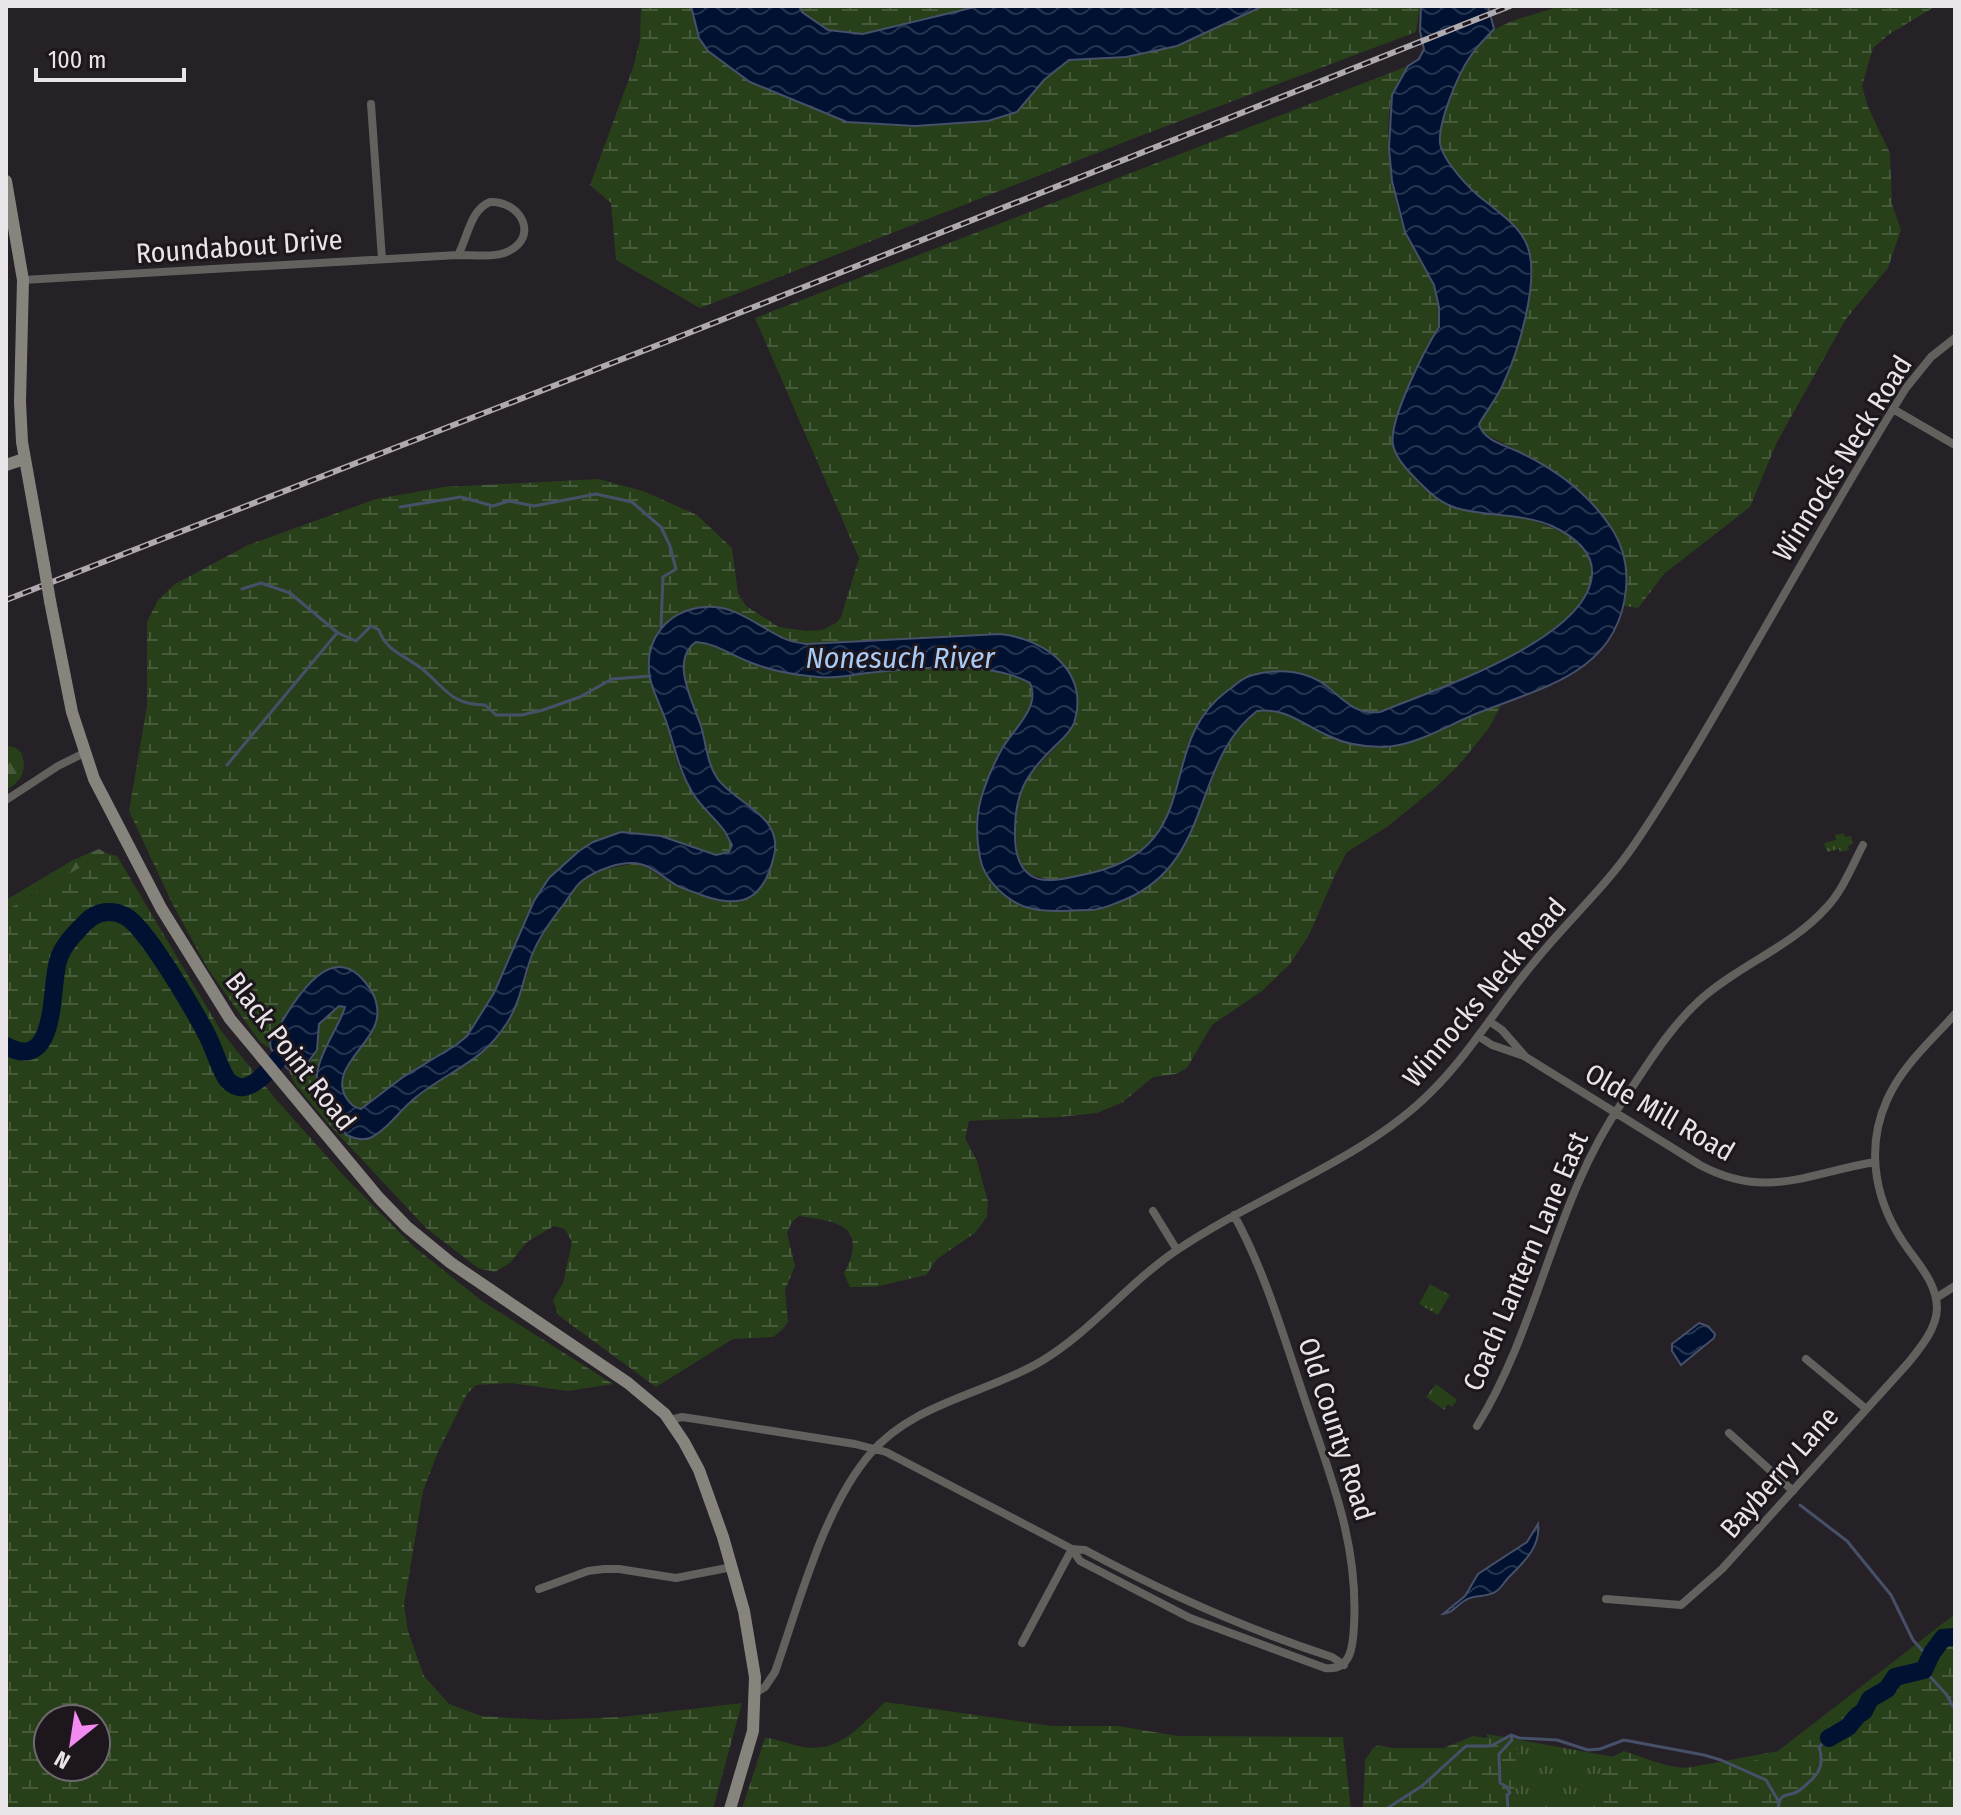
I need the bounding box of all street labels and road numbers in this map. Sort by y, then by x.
street label: Roundabout Drive [135,223,343,270]
street label: Winnocks Neck Road [1766,349,1919,567]
street label: Winnocks Neck Road [1396,891,1573,1093]
street label: Black Point Road [218,965,363,1137]
street label: Olde Mill Road [1579,1056,1740,1168]
street label: Coach Lantern Lane East [1456,1126,1595,1396]
street label: Old County Road [1291,1334,1382,1525]
street label: Bayberry Lane [1713,1400,1845,1545]

